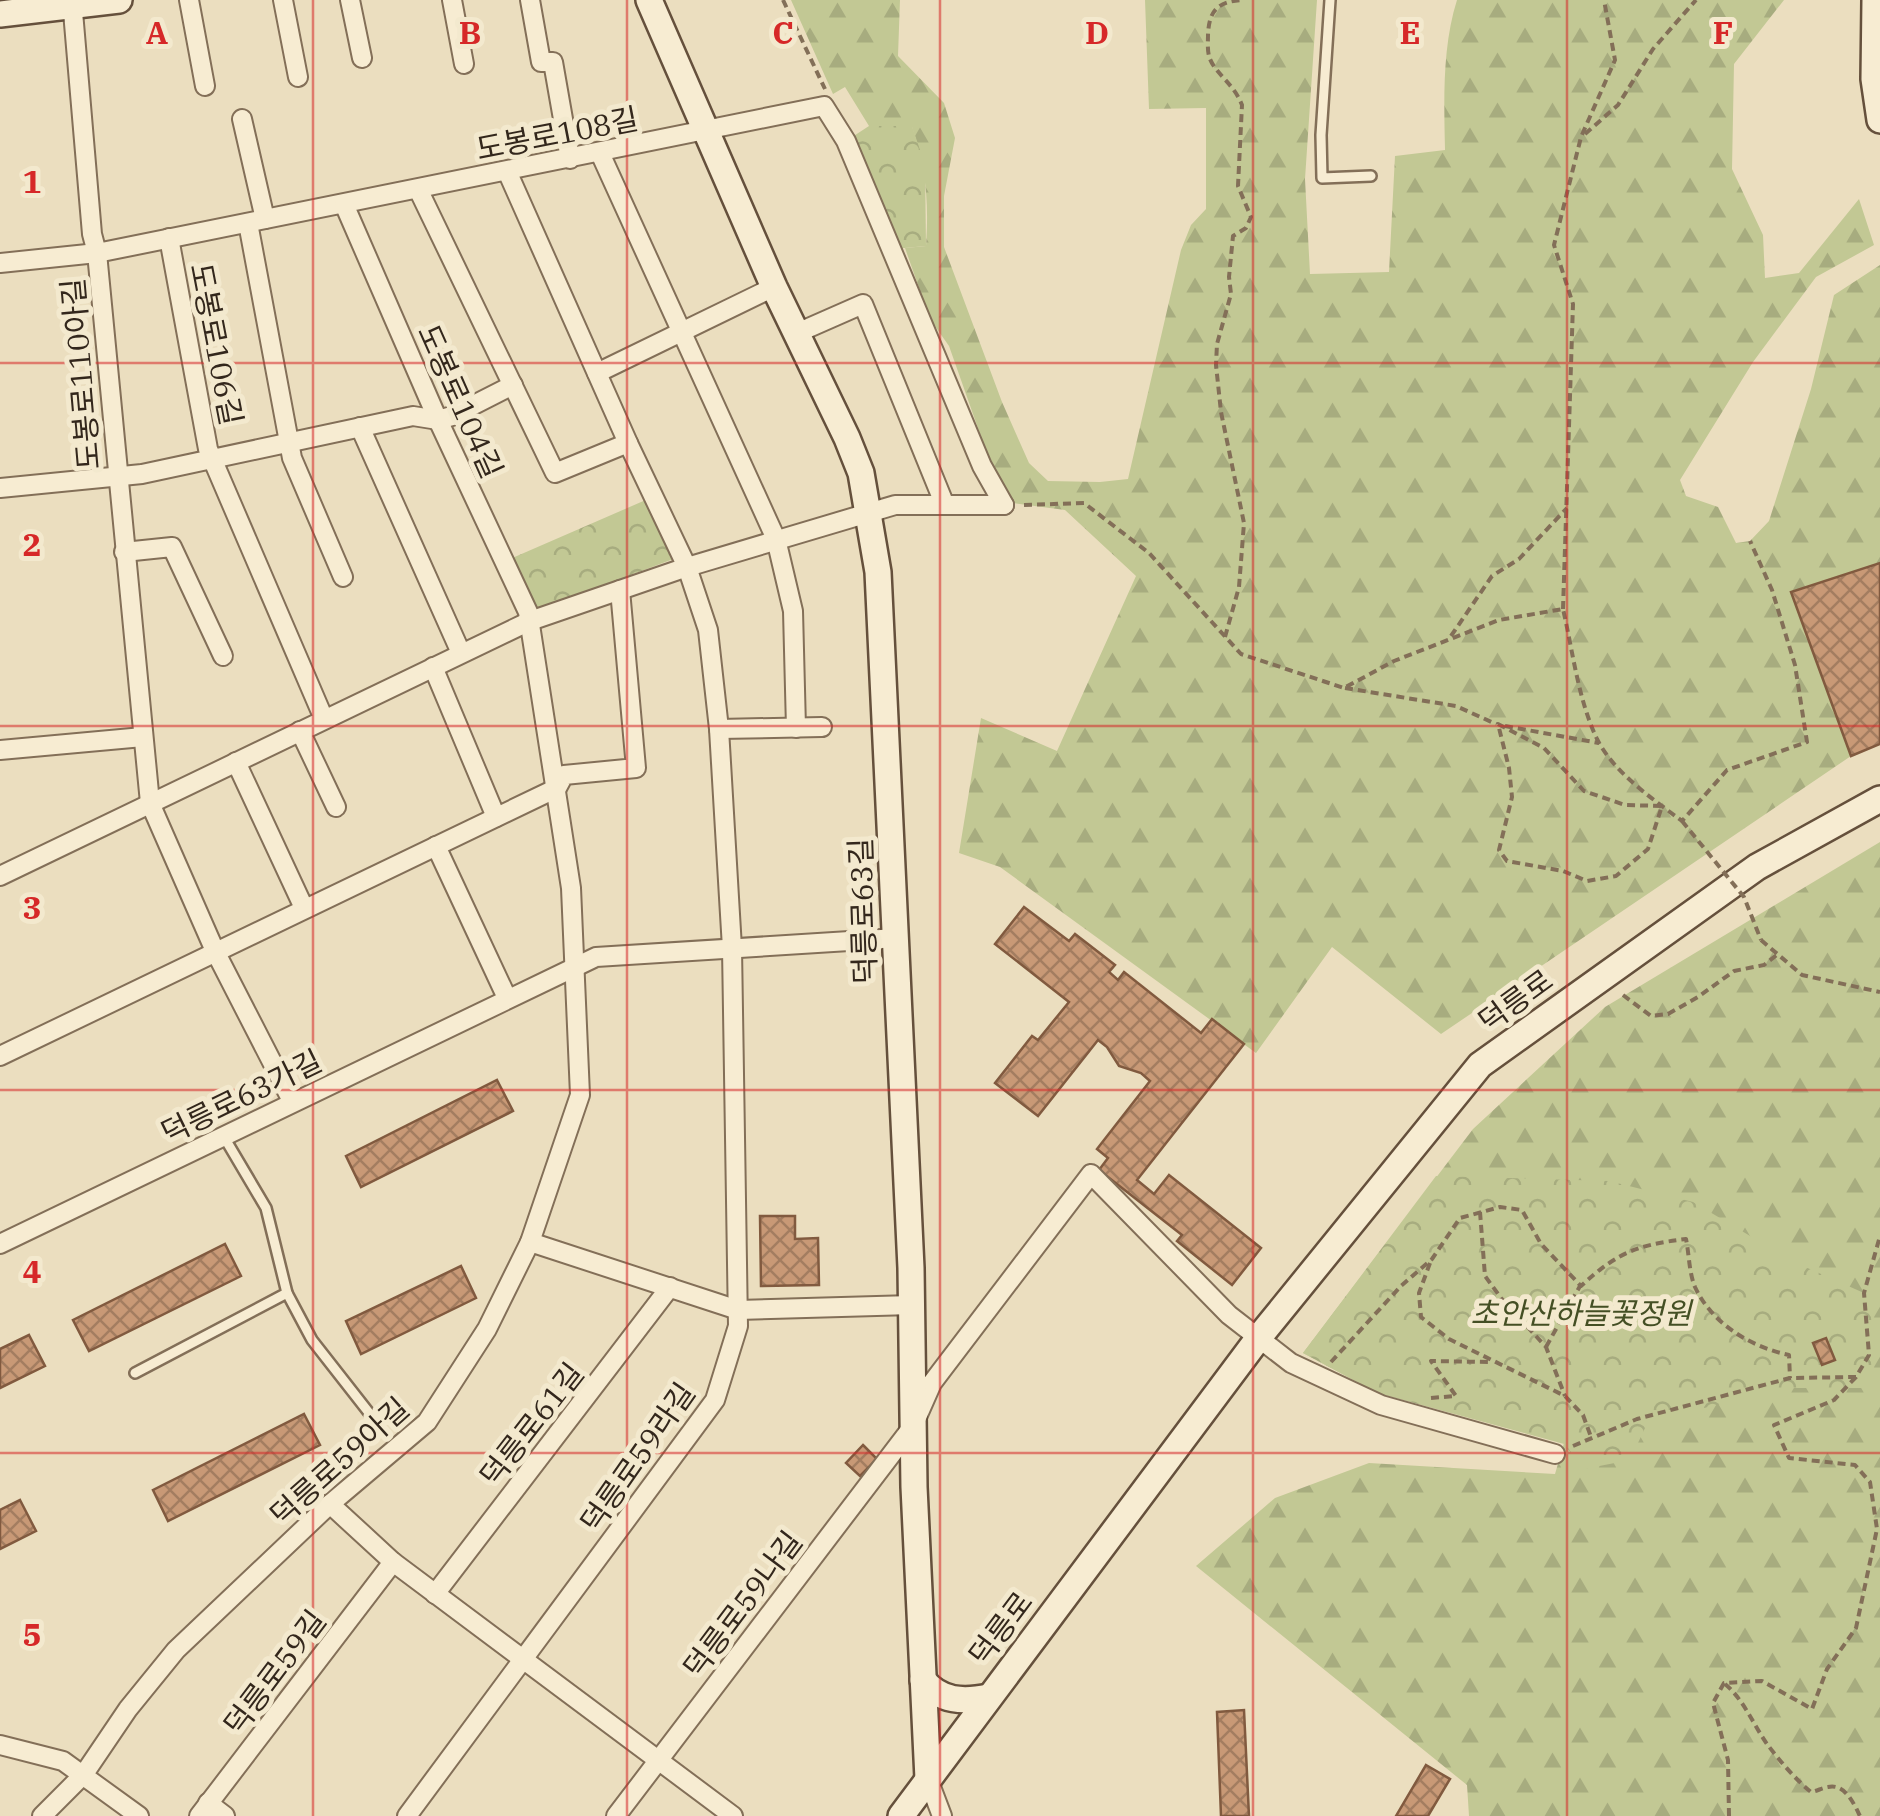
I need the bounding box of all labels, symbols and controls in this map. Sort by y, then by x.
text: A [146,11,168,53]
text: B [459,11,481,53]
text: C [772,11,794,53]
text: D [1085,11,1109,53]
text: E [1399,11,1421,53]
text: F [1713,11,1733,53]
street label: 도봉로108길 [473,98,641,168]
text: 1 [22,160,42,202]
street label: 도봉로106길 [182,260,252,428]
street label: 도봉로110아길 [52,277,108,471]
street label: 도봉로104길 [410,318,512,484]
text: 2 [22,523,42,565]
street label: 덕릉로63길 [840,837,884,985]
text: 3 [22,886,42,928]
street label: 덕릉로 [1470,960,1560,1040]
street label: 덕릉로63가길 [154,1040,328,1152]
text: 4 [22,1250,42,1292]
park label: 초안산하늘꽃정원 [1471,1293,1694,1332]
street label: 덕릉로61길 [471,1354,591,1494]
street label: 덕릉로59라길 [571,1375,703,1539]
street label: 덕릉로59아길 [261,1388,417,1534]
street label: 덕릉로59나길 [674,1523,810,1685]
street label: 덕릉로 [960,1583,1040,1673]
street label: 덕릉로59길 [214,1602,334,1742]
text: 5 [22,1613,42,1655]

